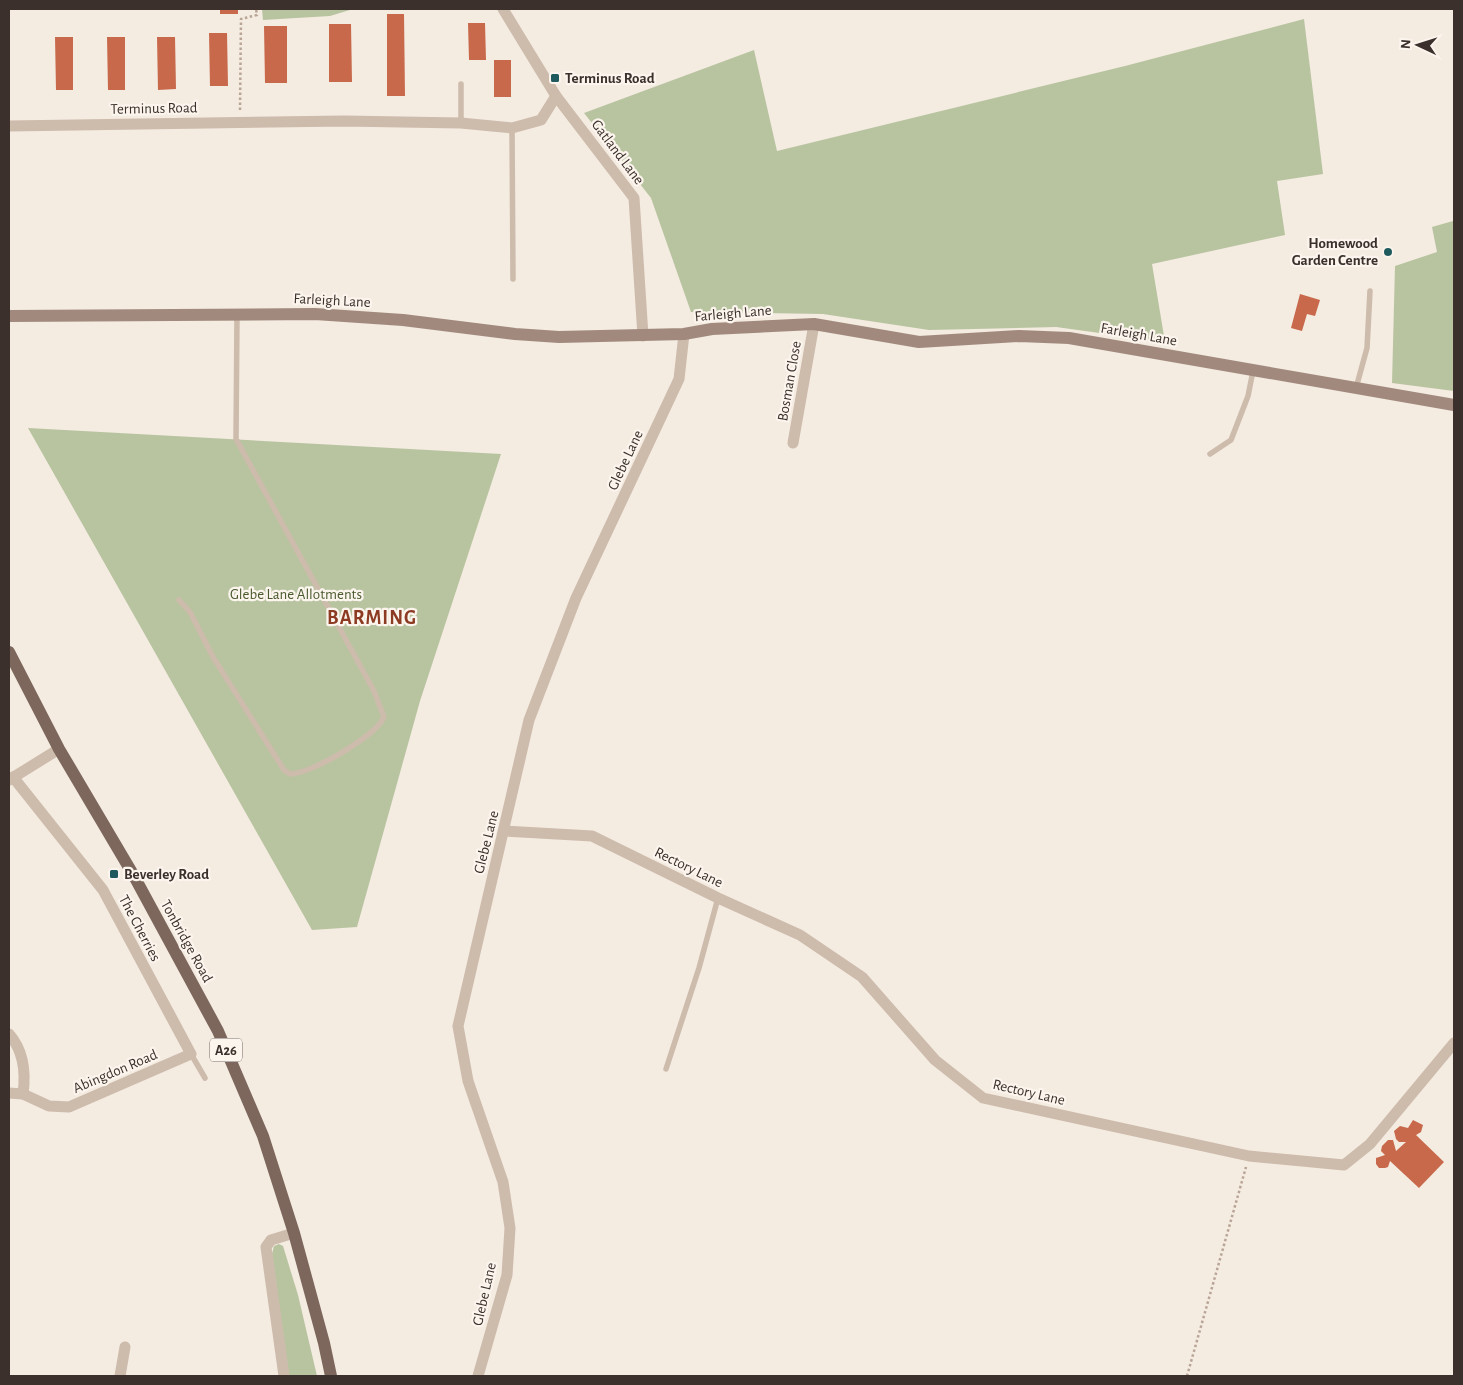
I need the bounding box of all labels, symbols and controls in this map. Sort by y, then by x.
north arrow [1393,20,1443,70]
text: N [1399,39,1413,50]
place label: Terminus Road [565,71,655,86]
marker: Terminus Road [549,72,561,84]
street label: Terminus Road [110,100,198,117]
street label: Gatland Lane [589,117,647,188]
place label: Homewood Garden Centre [1292,236,1378,268]
marker: Homewood Garden Centre [1382,246,1394,258]
street label: Farleigh Lane [293,291,371,310]
street label: Farleigh Lane [694,303,772,324]
street label: Farleigh Lane [1100,320,1178,349]
street label: Bosman Close [775,340,804,422]
street label: Glebe Lane [605,428,646,492]
park label: Glebe Lane Allotments [230,587,362,602]
district label: BARMING [327,608,417,628]
street label: Glebe Lane [471,809,502,875]
street label: Rectory Lane [652,845,725,890]
place label: Beverley Road [124,867,209,882]
marker: Beverley Road [108,868,120,880]
street label: The Cherries [116,893,163,964]
street label: Tonbridge Road [158,898,215,985]
road number: A26 [210,1038,242,1062]
street label: Abingdon Road [71,1047,160,1096]
street label: Rectory Lane [991,1077,1067,1108]
street label: Glebe Lane [470,1261,499,1327]

